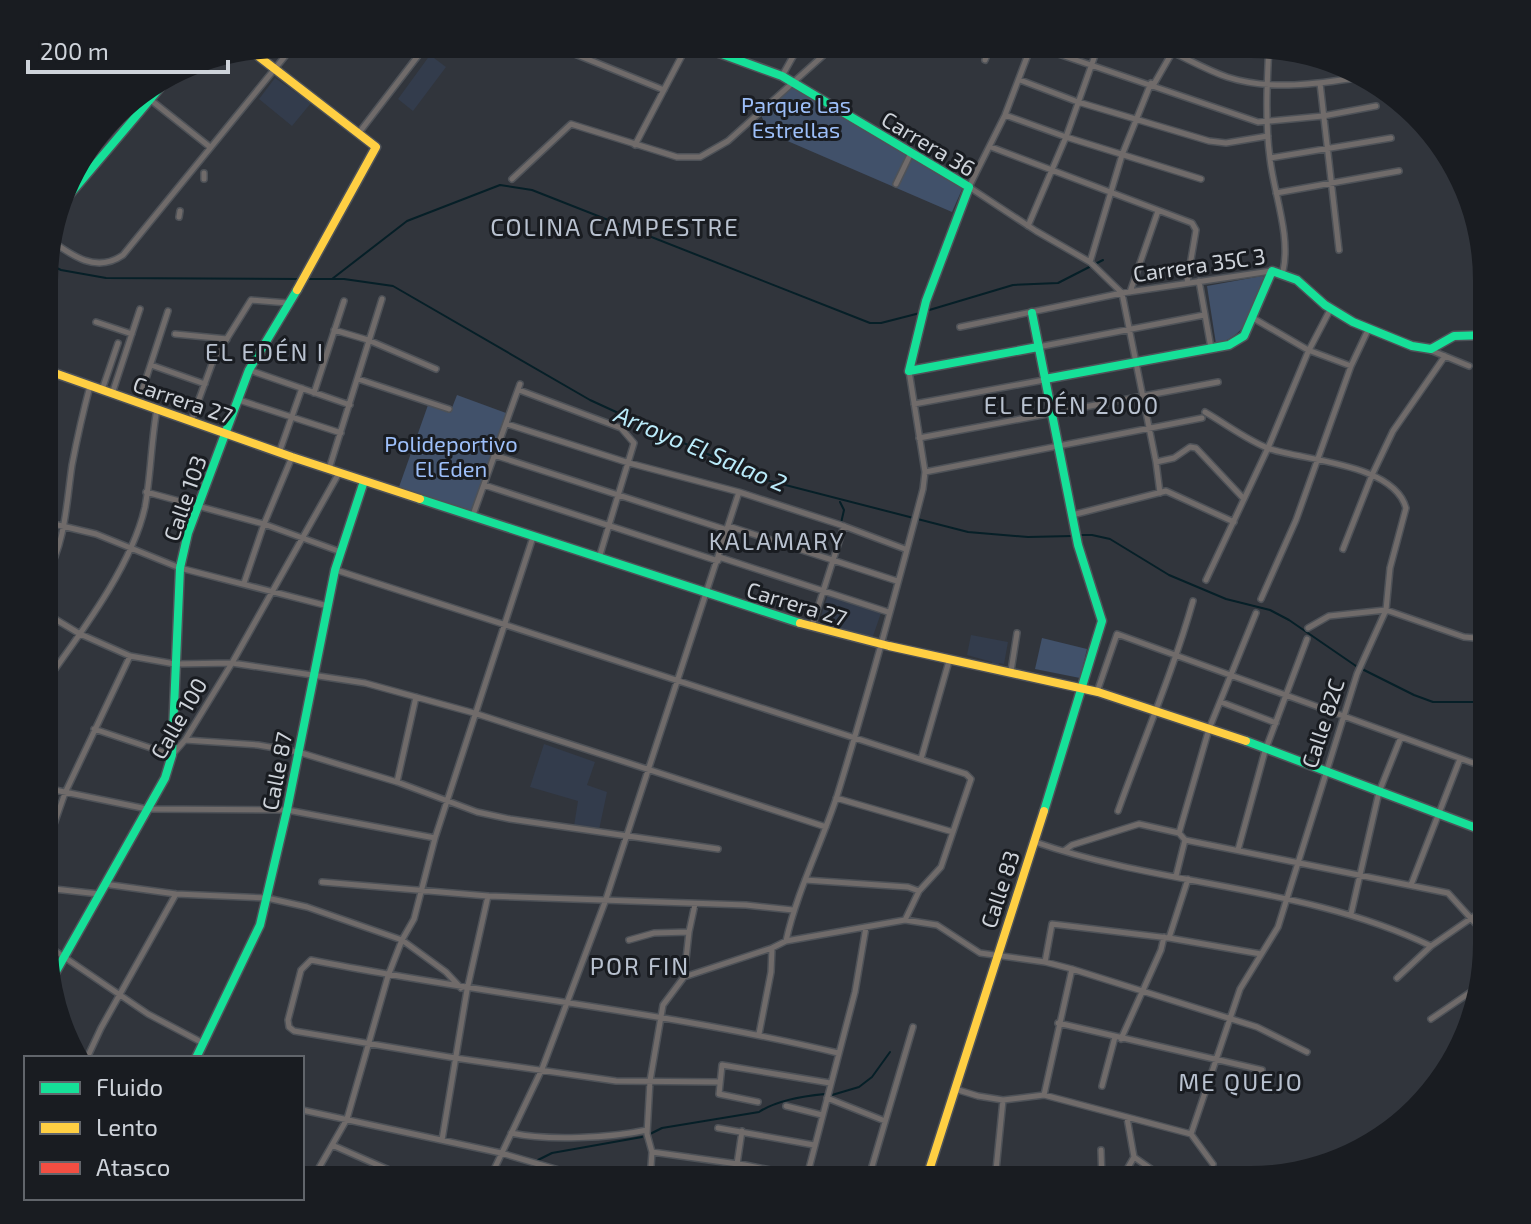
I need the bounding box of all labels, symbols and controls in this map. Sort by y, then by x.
scale bar [28,24,228,74]
text: 200 m [40,36,109,65]
park label: Parque Las Estrellas [741,91,851,142]
street label: Carrera 36 [878,105,980,181]
district label: COLINA CAMPESTRE [490,212,740,241]
street label: Carrera 35C 3 [1131,242,1267,286]
district label: EL EDÉN I [205,337,325,366]
street label: Carrera 27 [130,370,236,428]
district label: EL EDÉN 2000 [984,390,1160,419]
water label: Arroyo El Salao 2 [610,398,792,497]
park label: Polideportivo El Eden [384,430,518,481]
street label: Calle 103 [157,452,211,544]
district label: KALAMARY [709,526,845,555]
street label: Carrera 27 [744,575,850,631]
street label: Calle 100 [144,673,212,763]
street label: Calle 82C [1295,675,1349,771]
street label: Calle 87 [256,730,296,812]
street label: Calle 83 [974,847,1024,931]
district label: POR FIN [590,951,690,980]
legend [24,1056,304,1200]
district label: ME QUEJO [1178,1067,1304,1096]
text: Fluido [96,1072,163,1101]
text: Lento [96,1112,158,1141]
text: Atasco [96,1152,170,1181]

